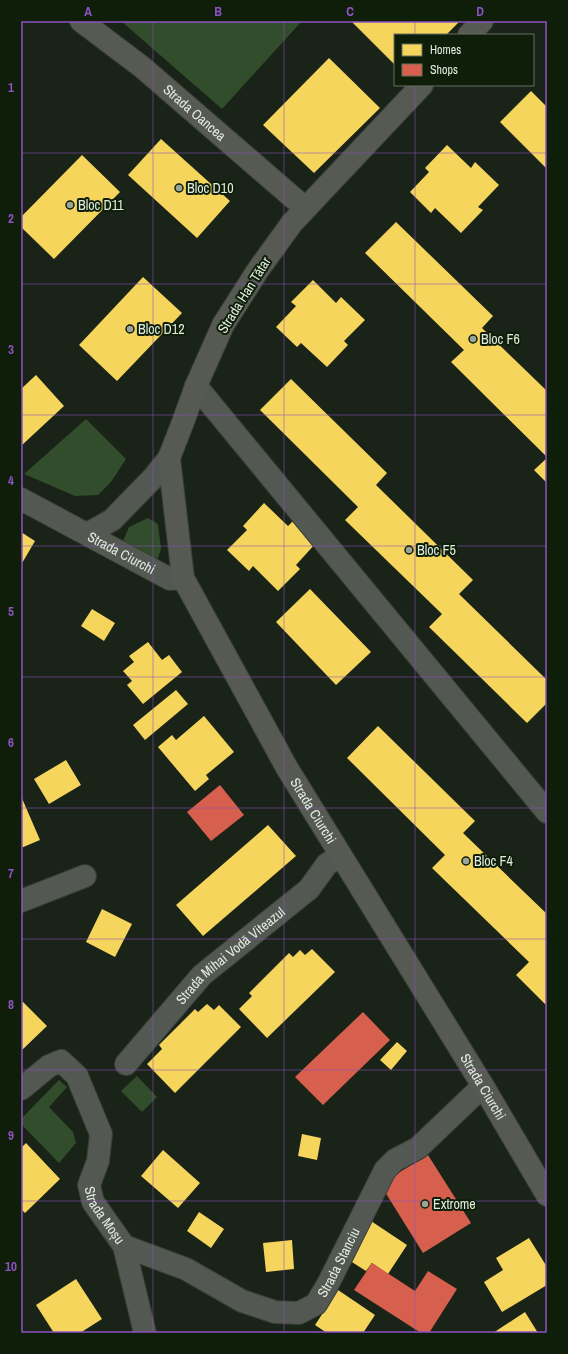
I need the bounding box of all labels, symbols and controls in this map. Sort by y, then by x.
text: A [84,3,92,20]
text: B [214,3,222,20]
text: C [346,3,354,20]
text: D [476,3,484,20]
legend [394,34,534,86]
text: Homes [430,42,461,58]
text: Shops [430,62,458,78]
text: 1 [8,79,14,96]
street label: Strada Oancea [160,80,230,145]
place label: Bloc D10 [187,179,234,197]
marker: Bloc D10 [174,183,184,193]
place label: Bloc D11 [78,196,124,214]
marker: Bloc D11 [65,200,75,210]
text: 2 [8,210,14,227]
street label: Strada Han Tătar [213,253,275,337]
place label: Bloc D12 [138,320,185,338]
marker: Bloc D12 [125,324,135,334]
place label: Bloc F6 [481,330,520,348]
marker: Bloc F6 [468,334,478,344]
text: 3 [8,341,14,358]
text: 4 [8,472,14,489]
street label: Strada Ciurchi [85,527,158,578]
place label: Bloc F5 [417,541,456,559]
marker: Bloc F5 [404,545,414,555]
text: 5 [8,603,14,620]
text: 6 [8,734,14,751]
street label: Strada Ciurchi [286,774,340,847]
place label: Bloc F4 [474,852,514,870]
marker: Bloc F4 [461,856,471,866]
text: 7 [8,865,14,882]
street label: Strada Mihai Vodă Viteazul [172,903,289,1008]
text: 8 [8,996,14,1013]
street label: Strada Ciurchi [456,1050,510,1123]
text: 9 [8,1127,14,1144]
street label: Strada Moșu [81,1185,129,1248]
place label: Extrome [433,1195,476,1213]
marker: Extrome [420,1199,430,1209]
street label: Strada Stanciu [313,1224,364,1301]
text: 10 [5,1258,17,1275]

